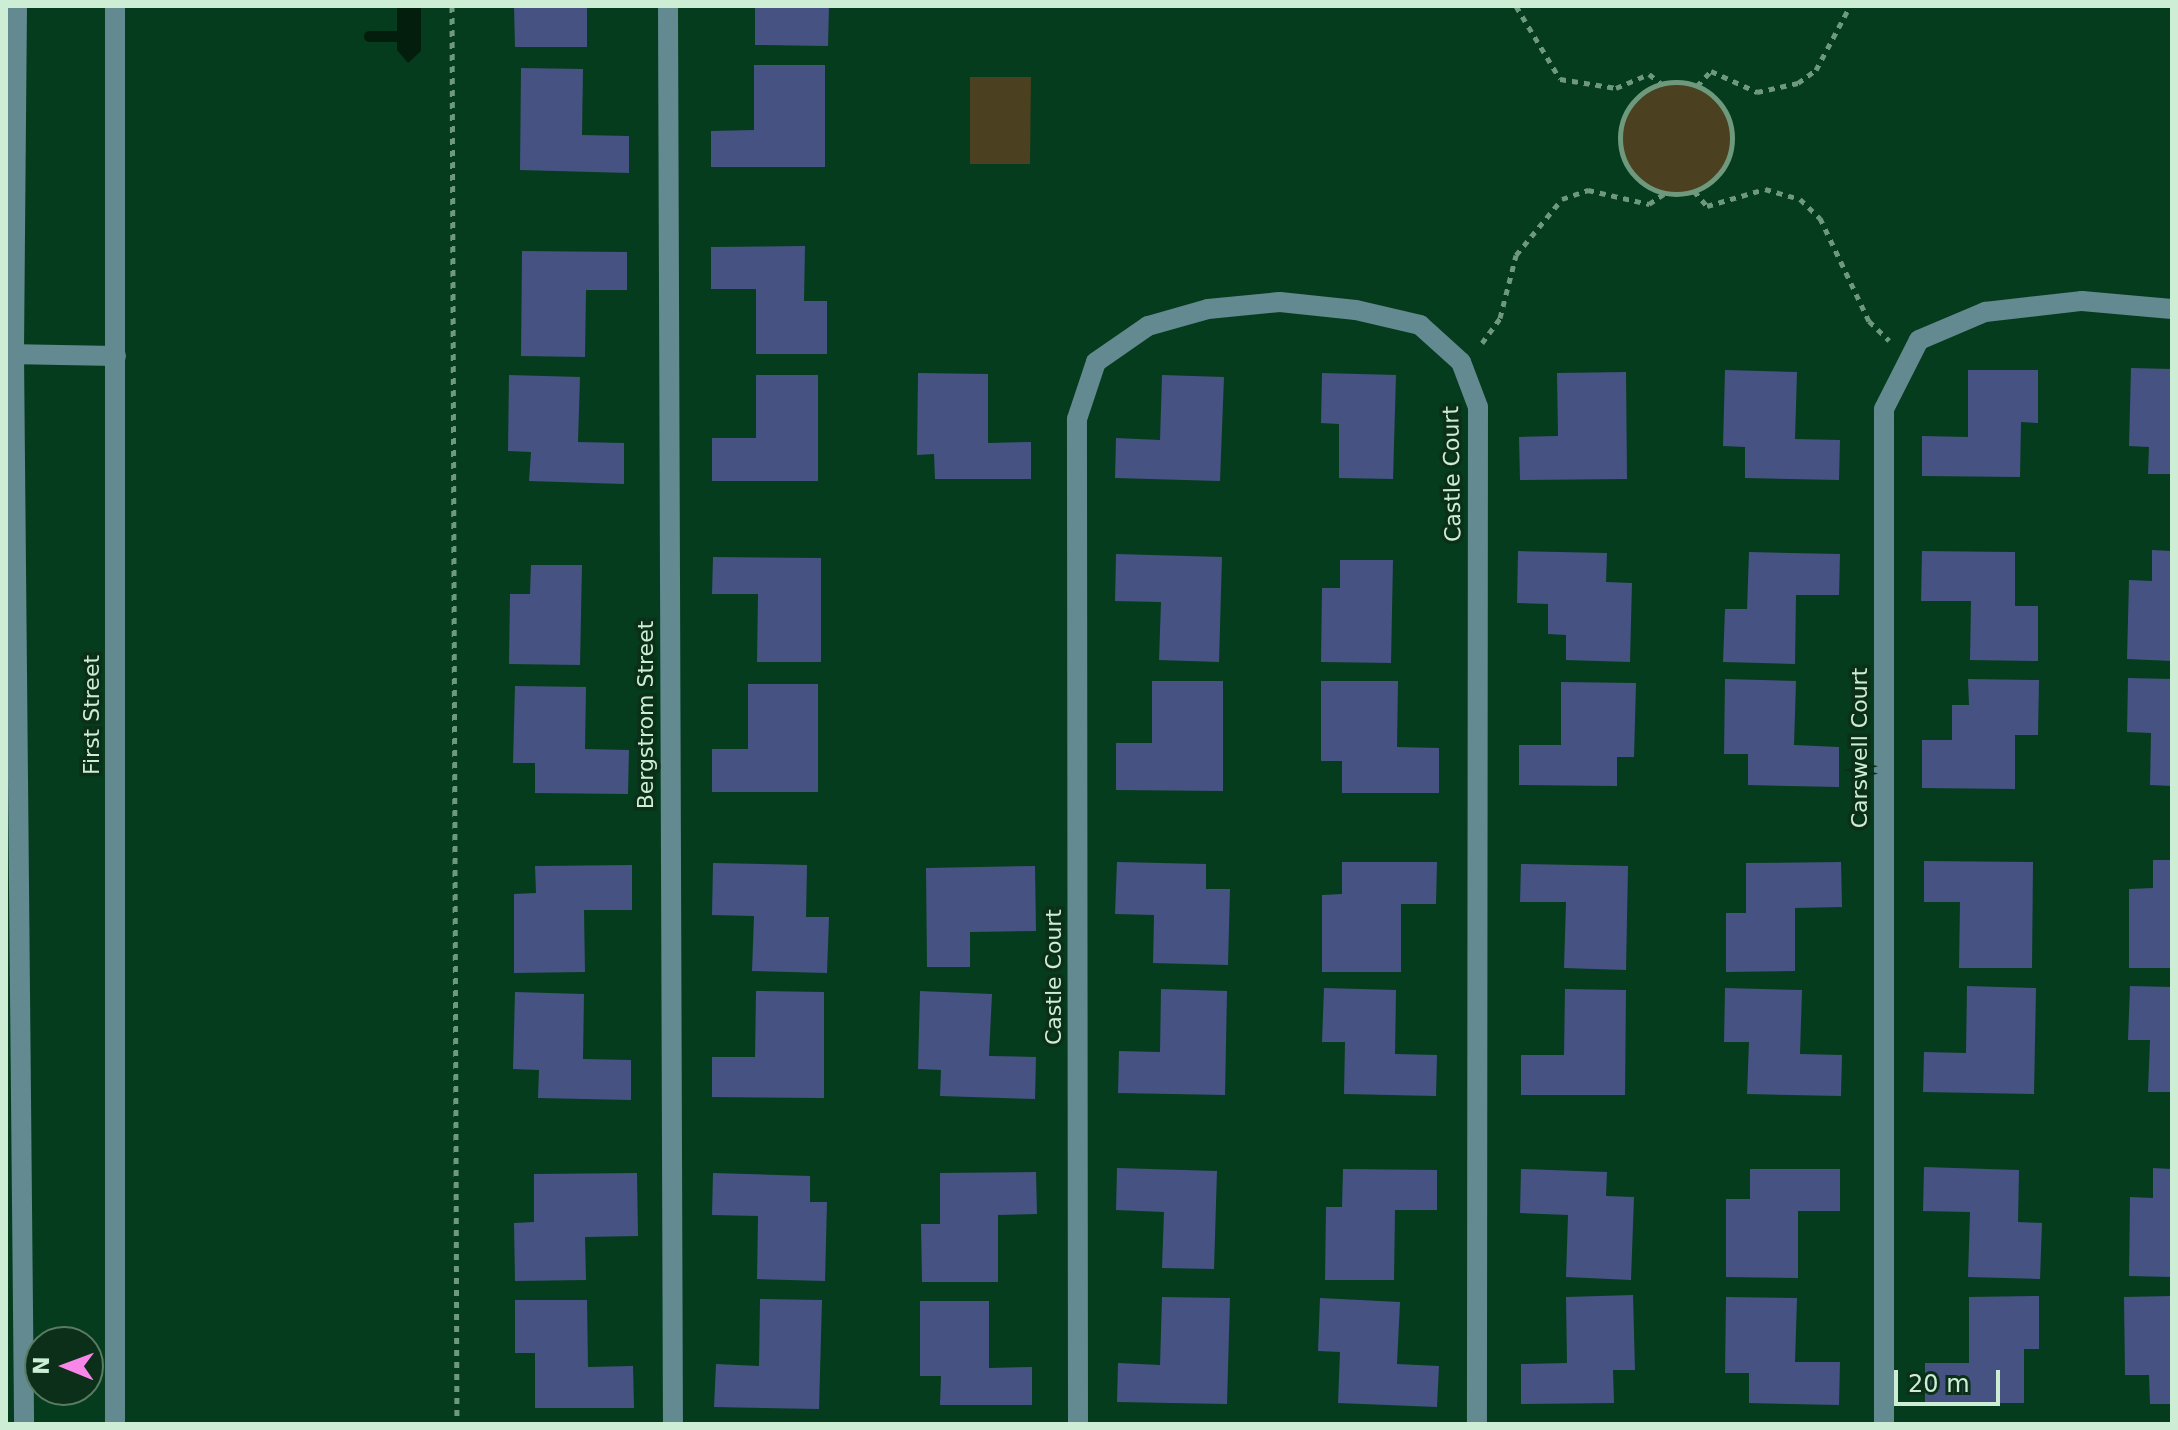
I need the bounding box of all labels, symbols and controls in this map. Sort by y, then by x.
street label: Castle Court [1438,406,1466,542]
street label: Bergstrom Street [633,621,659,809]
street label: First Street [79,655,105,775]
street label: Carswell Court [1847,668,1873,828]
street label: Castle Court [1041,909,1067,1045]
north arrow [24,1326,104,1406]
scale bar [1898,1354,2004,1404]
text: N [29,1356,54,1375]
text: 20 m [1908,1370,1970,1398]

